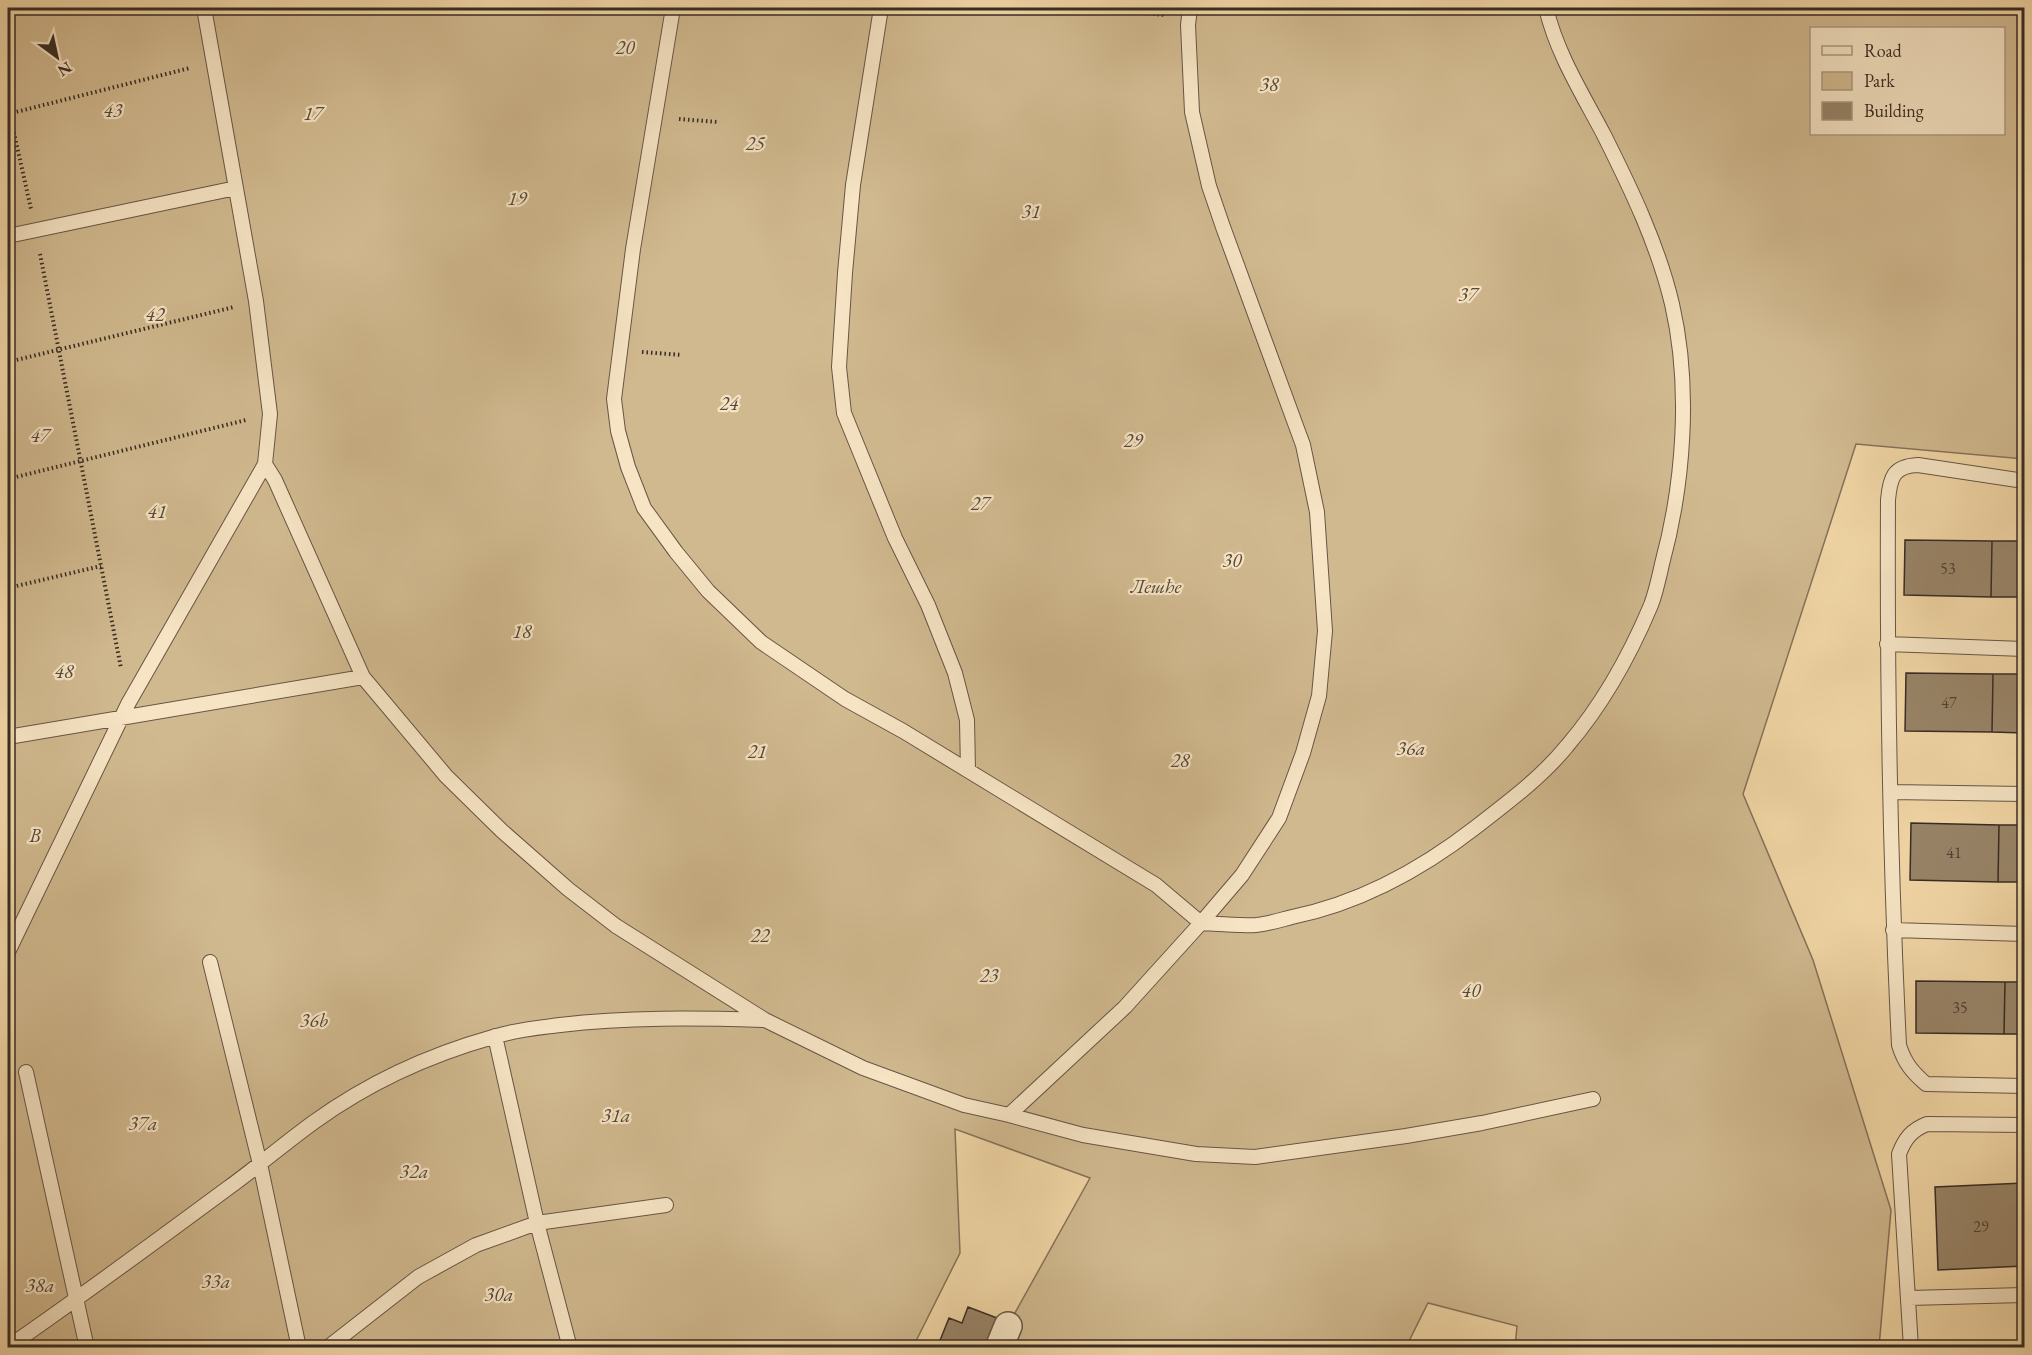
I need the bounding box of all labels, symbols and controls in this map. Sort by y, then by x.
north arrow [27,27,87,87]
legend [1810,27,2005,135]
park label: 20 [615,34,636,60]
text: Road [1864,39,1903,62]
text: N [54,57,76,82]
text: Park [1864,69,1895,92]
park label: 38 [1259,71,1280,97]
park label: 43 [103,97,123,123]
text: Building [1864,99,1924,122]
park label: 17 [303,100,325,126]
park label: 25 [745,130,766,156]
park label: 19 [507,185,528,211]
park label: 31 [1021,198,1041,224]
park label: 37 [1458,281,1480,307]
park label: 42 [145,301,166,327]
park label: 24 [719,390,739,416]
park label: 47 [30,422,52,448]
park label: 29 [1123,427,1144,453]
park label: 27 [970,490,992,516]
park label: 41 [147,498,167,524]
park label: 30 [1222,547,1243,573]
house number: 53 [1940,558,1956,579]
park label: Лешће [1130,573,1181,599]
park label: 18 [512,618,533,644]
park label: 48 [54,658,75,684]
house number: 47 [1941,692,1957,713]
park label: 36a [1396,735,1426,761]
park label: 21 [747,738,767,764]
park label: 28 [1170,747,1191,773]
park label: B [28,822,41,848]
house number: 41 [1946,842,1962,863]
park label: 22 [750,922,771,948]
park label: 23 [979,962,999,988]
park label: 40 [1461,977,1482,1003]
house number: 35 [1952,997,1968,1018]
park label: 36b [300,1007,328,1033]
park label: 31a [601,1102,631,1128]
park label: 37a [128,1110,158,1136]
park label: 32a [399,1158,429,1184]
house number: 29 [1973,1216,1989,1237]
park label: 33a [201,1268,231,1294]
park label: 38a [25,1272,55,1298]
park label: 30a [484,1281,514,1307]

